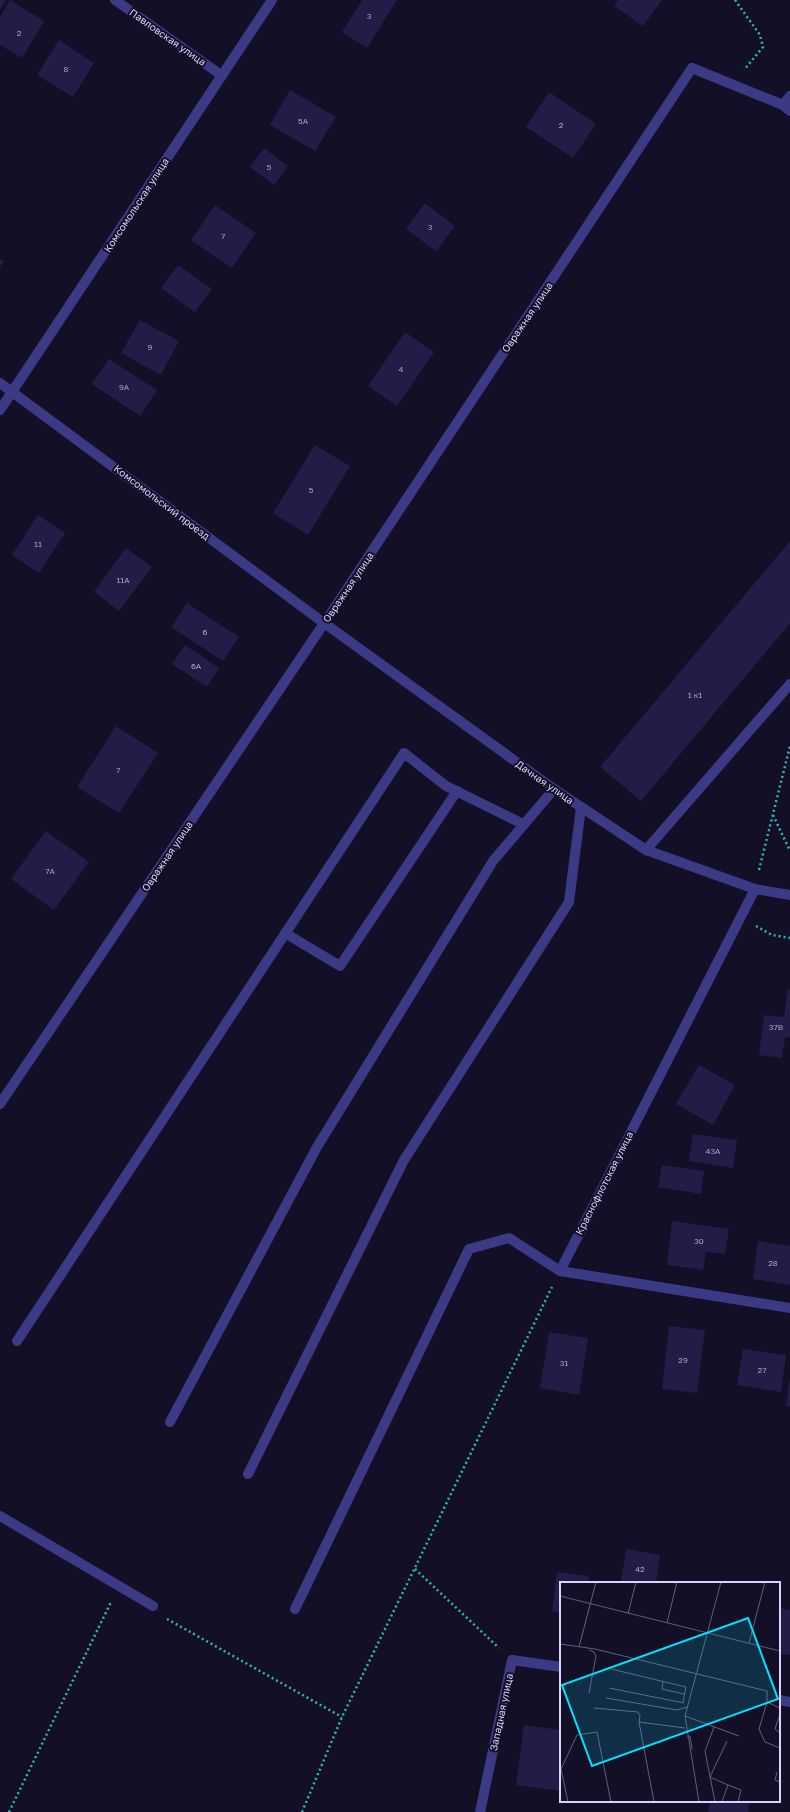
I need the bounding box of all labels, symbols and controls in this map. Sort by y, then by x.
street label: Павловская улица [127,6,209,68]
house number: 3 [367,11,372,21]
house number: 2 [17,28,22,38]
house number: 8 [64,64,69,74]
house number: 5А [298,116,309,126]
house number: 2 [559,120,564,130]
street label: Комсомольская улица [101,156,171,254]
house number: 5 [267,162,272,172]
house number: 3 [428,222,433,232]
house number: 7 [221,231,225,241]
street label: Овражная улица [499,280,555,354]
house number: 9 [148,342,153,352]
house number: 4 [399,364,404,374]
house number: 9А [119,382,130,392]
street label: Комсомольский проезд [112,462,212,542]
house number: 5 [309,485,314,495]
house number: 11 [34,539,42,549]
street label: Овражная улица [320,550,376,624]
house number: 11А [116,575,130,585]
house number: 6 [203,627,208,637]
house number: 6А [191,661,202,671]
house number: 1 к1 [688,690,702,700]
street label: Дачная улица [514,758,576,806]
house number: 7 [116,765,120,775]
street label: Овражная улица [139,819,195,893]
house number: 7А [45,866,55,876]
house number: 37В [769,1022,783,1032]
street label: Краснофлотская улица [573,1129,635,1237]
house number: 43А [706,1146,721,1156]
house number: 30 [694,1236,704,1246]
house number: 28 [768,1258,778,1268]
house number: 29 [678,1355,688,1365]
house number: 31 [560,1358,568,1368]
house number: 27 [758,1365,766,1375]
house number: 42 [635,1564,645,1574]
inset map [560,1582,780,1802]
street label: Западная улица [487,1672,515,1752]

